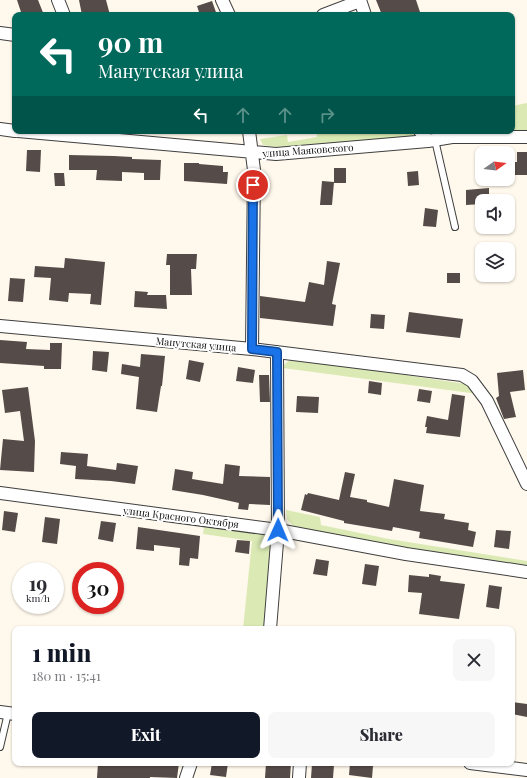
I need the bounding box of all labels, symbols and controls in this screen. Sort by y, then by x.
text: 90 m [98,23,163,60]
icon: left [32,28,84,80]
text: Манутская улица [98,59,243,83]
icon: left [190,104,212,126]
icon: ahead [232,104,254,126]
icon: ahead [274,104,296,126]
icon: right [316,104,338,126]
street label: улица Маяковского [261,140,354,160]
north arrow [475,146,515,186]
map controls [475,146,515,282]
pin [236,168,270,202]
icon: arrive [242,174,264,196]
button: sound [475,194,515,234]
button: layers [475,242,515,282]
street label: Манутская улица [155,334,237,354]
street label: улица Красного Октября [121,503,240,531]
position arrow [257,509,299,551]
speed limit sign: 30 [72,562,124,614]
text: 19 [29,569,47,596]
text: km/h [26,591,50,605]
text: 1 min [32,636,91,668]
button: close [453,639,495,681]
text: 180 m · 15:41 [32,667,101,684]
button: Exit [32,712,260,758]
button: Share [268,712,495,758]

